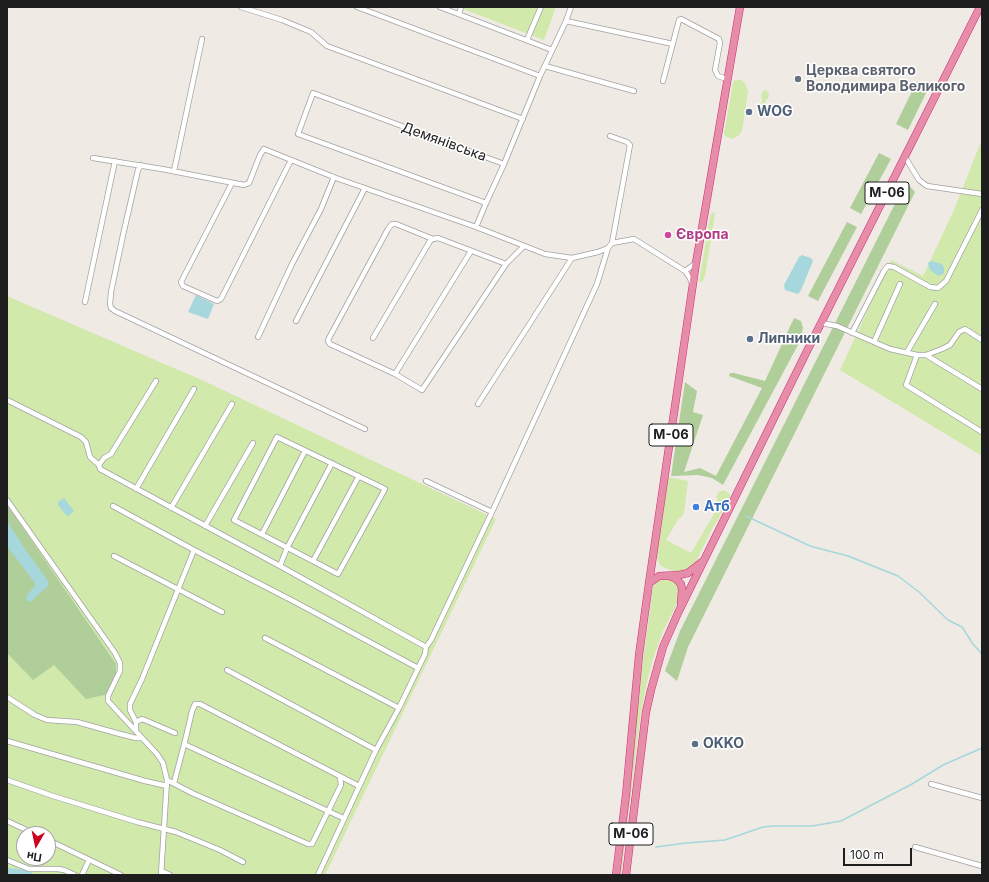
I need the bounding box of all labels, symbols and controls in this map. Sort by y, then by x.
place label: Церква святого Володимира Великого [806,63,965,96]
marker: Церква святого Володимира Великого [793,74,803,84]
place label: WOG [757,104,792,120]
marker: WOG [744,107,754,117]
street label: Демянівська [399,119,489,165]
road number: М-06 [865,182,909,204]
place label: Європа [676,227,729,243]
marker: Європа [663,230,673,240]
place label: Липники [758,331,820,347]
marker: Липники [745,334,755,344]
road number: М-06 [649,424,693,446]
place label: Атб [704,499,730,515]
marker: Атб [691,502,701,512]
place label: OKKO [703,736,744,752]
marker: OKKO [690,739,700,749]
road number: М-06 [609,823,653,845]
north arrow [16,826,56,866]
scale bar [845,840,914,866]
text: 100 m [850,847,884,862]
text: Пн [26,849,43,865]

